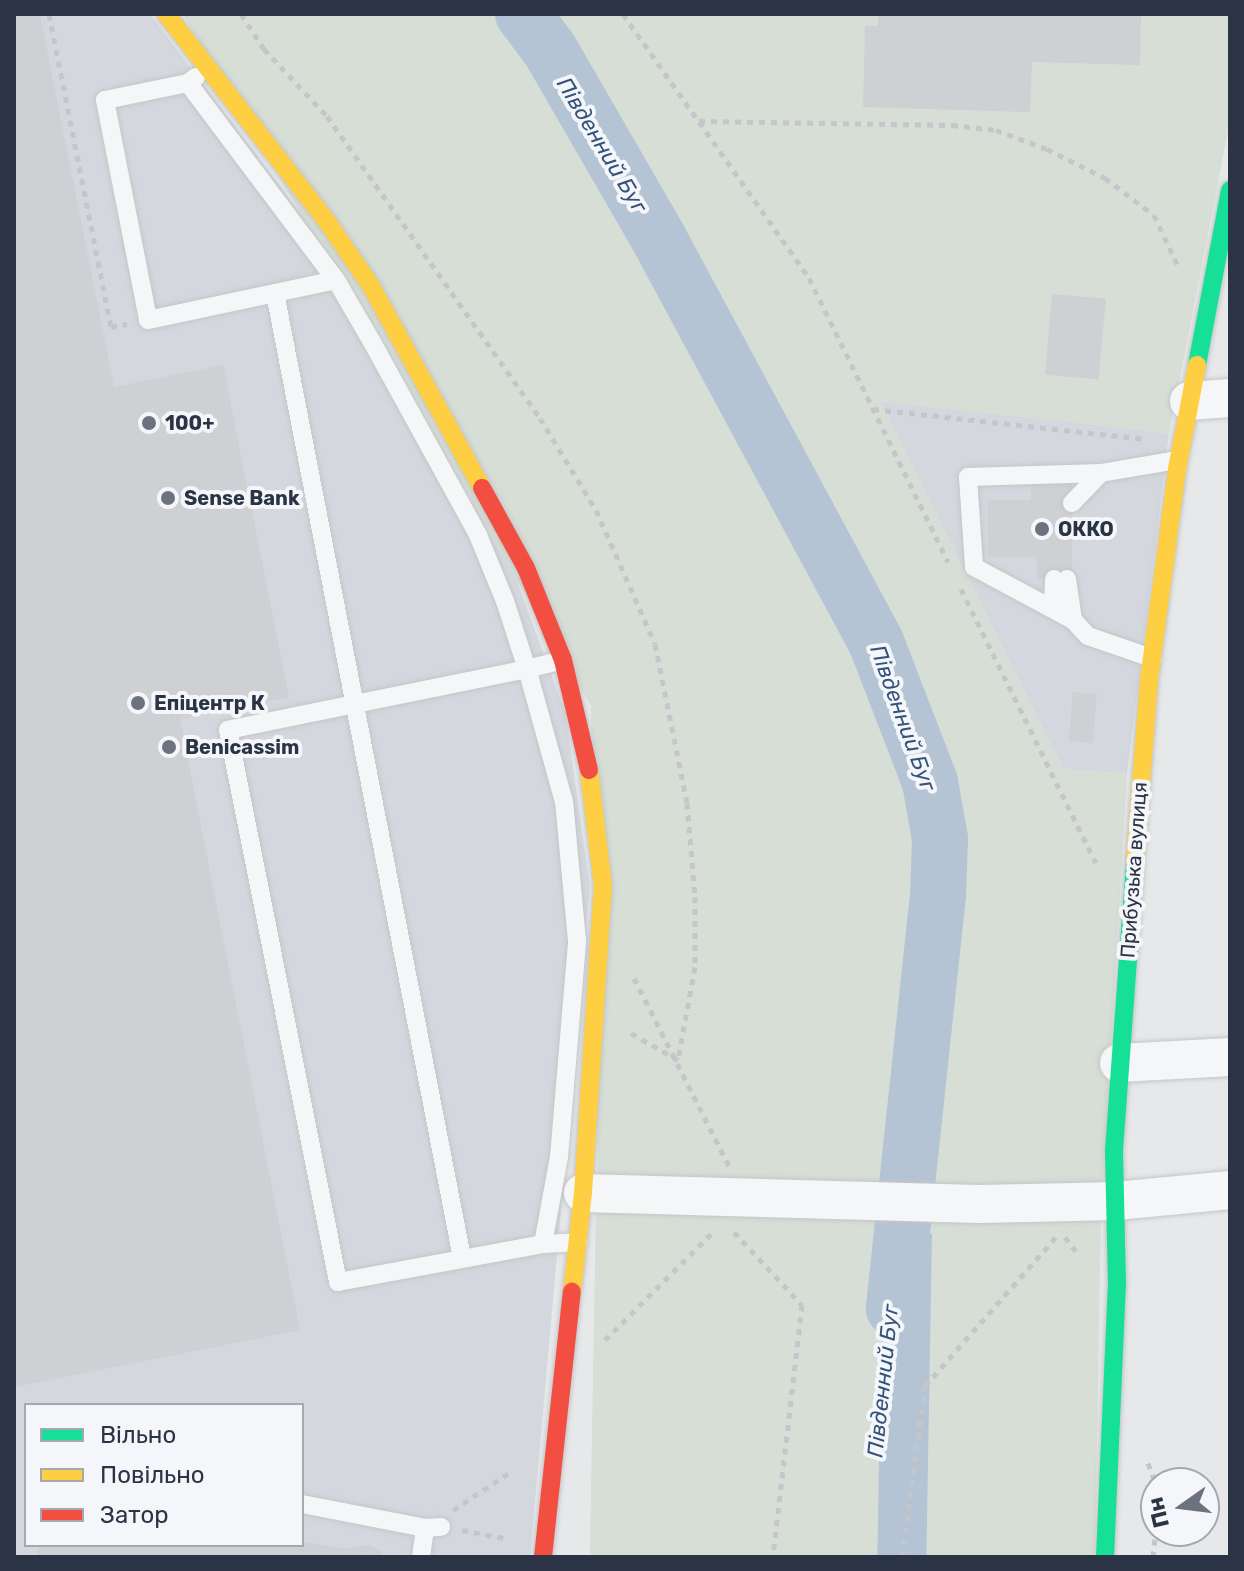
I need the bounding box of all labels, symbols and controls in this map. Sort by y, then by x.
water label: Південний Буг [551,73,653,217]
place label: 100+ [165,411,214,435]
marker: 100+ [140,414,158,432]
place label: Sense Bank [184,486,300,510]
marker: Sense Bank [159,489,177,507]
place label: ОККО [1058,517,1114,541]
marker: ОККО [1033,520,1051,538]
water label: Південний Буг [864,642,942,794]
place label: Епіцентр К [154,691,265,715]
marker: Епіцентр К [129,694,147,712]
place label: Benicassim [185,735,299,759]
marker: Benicassim [160,738,178,756]
street label: Прибузька вулиця [1116,781,1152,959]
water label: Південний Буг [862,1303,904,1459]
legend [24,1403,304,1547]
text: Вільно [100,1421,176,1449]
text: Повільно [100,1461,205,1489]
north arrow [1140,1467,1220,1547]
text: Пн [1141,1494,1175,1530]
text: Затор [100,1501,169,1529]

